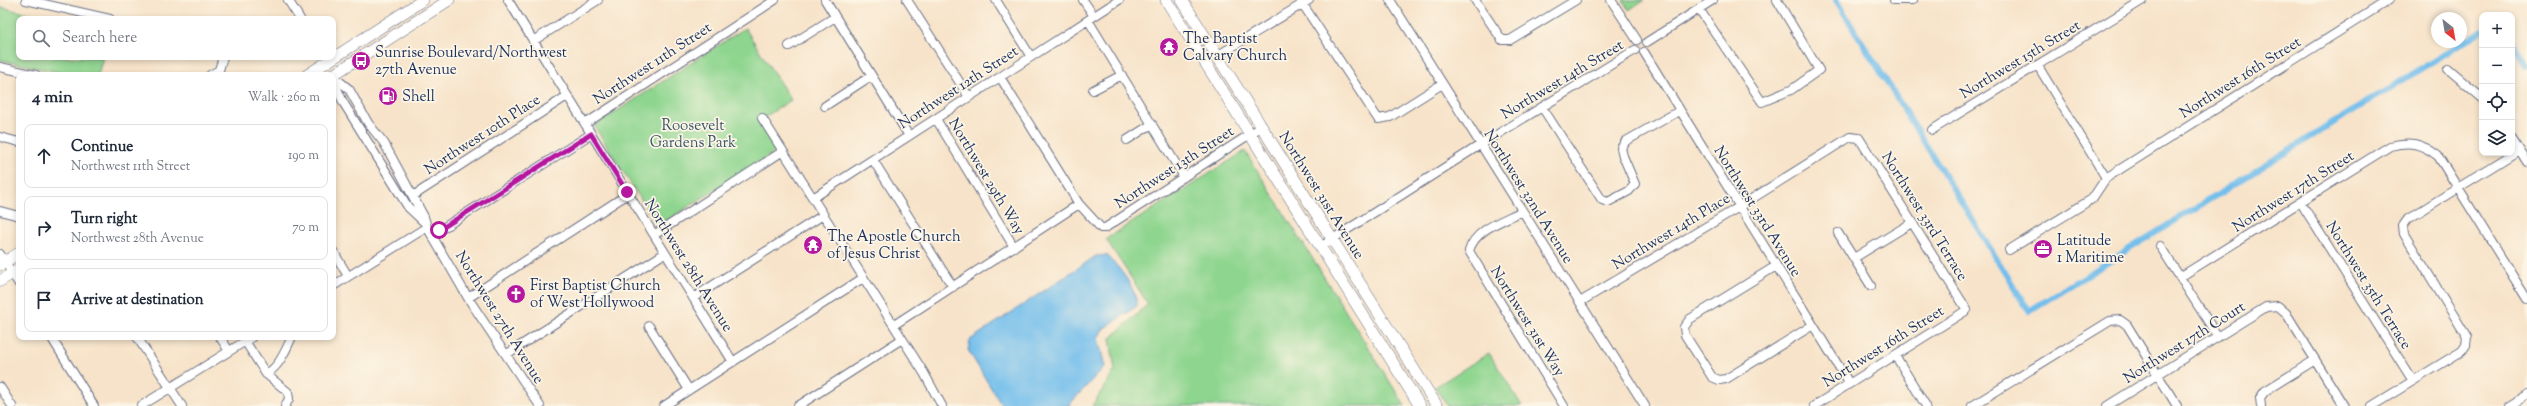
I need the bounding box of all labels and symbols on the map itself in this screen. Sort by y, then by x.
north arrow [2431,12,2467,48]
street label: Northwest 15th Street [1956,16,2085,105]
street label: Northwest 11th Street [589,18,716,110]
place label: The Baptist Calvary Church [1183,29,1287,67]
street label: Northwest 16th Street [2176,32,2306,124]
street label: Northwest 14th Street [1497,35,1628,125]
temple icon: The Baptist Calvary Church [1158,36,1180,58]
street label: Northwest 12th Street [895,42,1023,135]
place label: Sunrise Boulevard/Northwest 27th Avenue [375,43,567,81]
bus stop icon: Sunrise Boulevard/Northwest 27th Avenue [350,50,372,72]
fuel station icon: Shell [377,85,399,107]
place label: Shell [402,87,435,108]
street label: Northwest 10th Place [421,90,545,181]
street label: Northwest 29th Way [943,114,1029,239]
park label: Roosevelt Gardens Park [650,116,736,154]
street label: Northwest 13th Street [1111,122,1239,215]
street label: Northwest 32nd Avenue [1478,126,1578,268]
street label: Northwest 31st Avenue [1273,128,1369,264]
street label: Northwest 33rd Avenue [1708,142,1806,281]
street label: Northwest 17th Street [2229,146,2359,238]
street label: Northwest 33rd Terrace [1875,148,1972,285]
route end [618,183,636,201]
street label: Northwest 14th Place [1609,189,1735,276]
street label: Northwest 28th Avenue [638,195,737,336]
street label: Northwest 35th Terrace [2320,218,2416,354]
route start [430,221,448,239]
place label: The Apostle Church of Jesus Christ [827,227,961,265]
place label: Latitude 1 Maritime [2057,231,2124,269]
temple icon: The Apostle Church of Jesus Christ [802,234,824,256]
office icon: Latitude 1 Maritime [2032,238,2054,260]
street label: Northwest 27th Avenue [449,247,548,388]
street label: Northwest 31st Way [1484,262,1569,382]
place label: First Baptist Church of West Hollywood [530,276,661,314]
church icon: First Baptist Church of West Hollywood [505,283,527,305]
street label: Northwest 17th Court [2120,297,2250,389]
street label: Northwest 16th Street [1819,301,1949,393]

